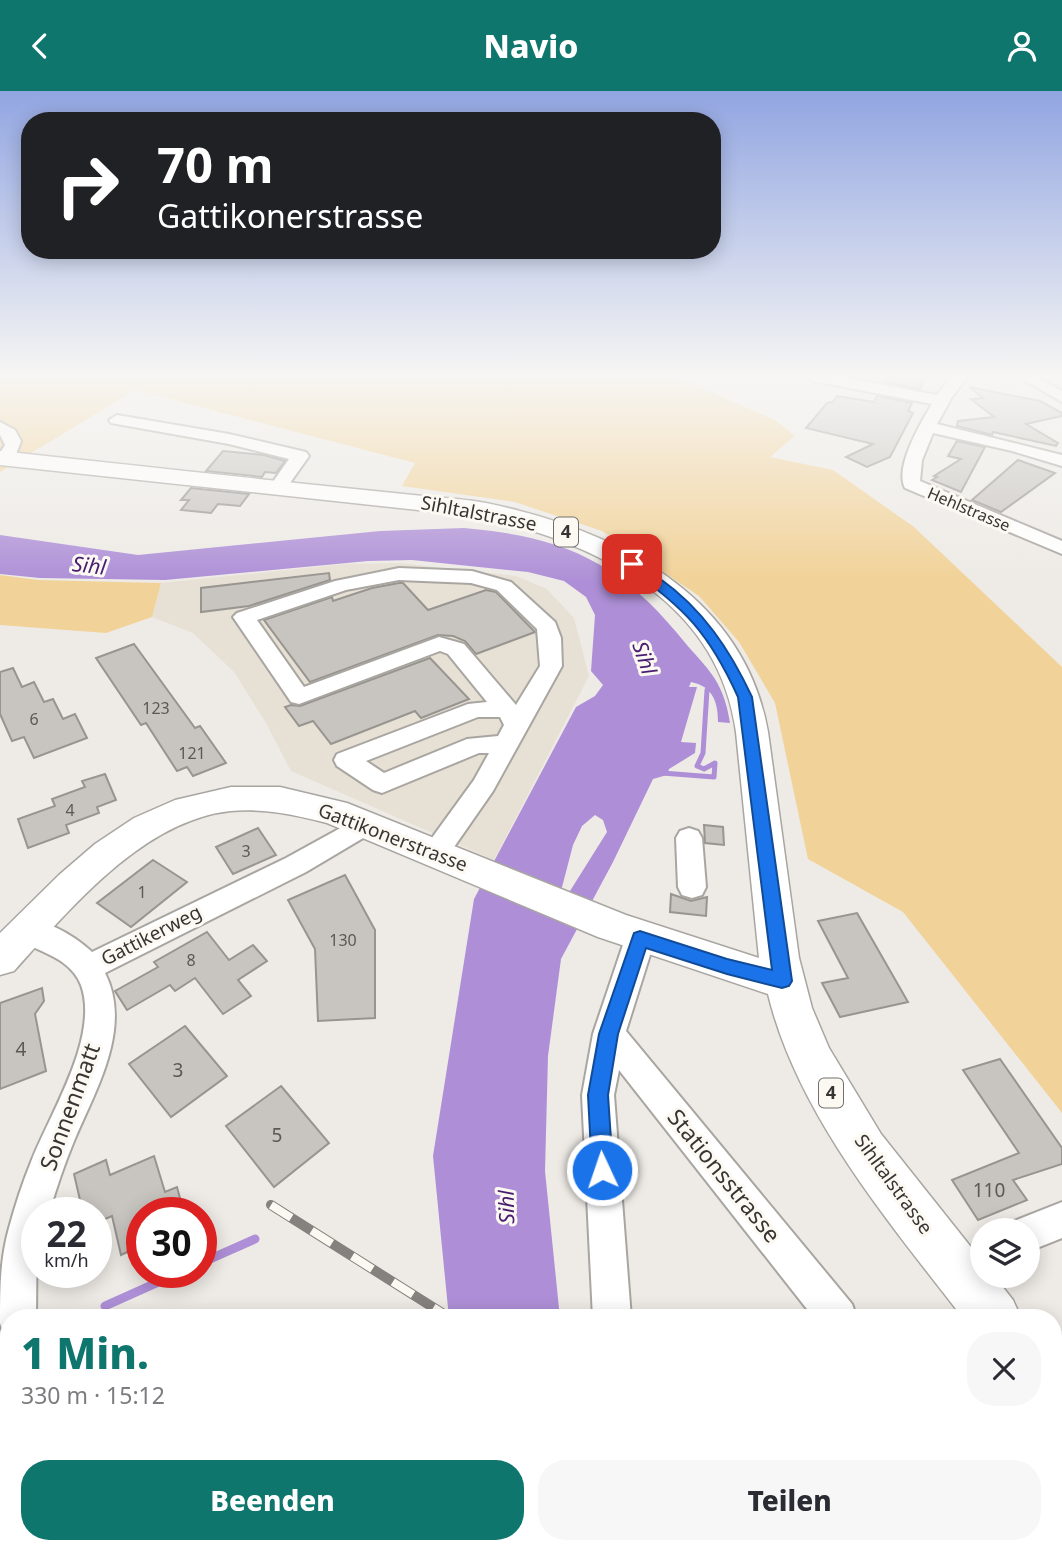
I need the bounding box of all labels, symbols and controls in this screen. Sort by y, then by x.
text: Navio [484,24,578,67]
icon: back [21,27,59,65]
icon: person [1003,27,1041,65]
text: 70 m [157,131,274,197]
icon: right [42,140,133,231]
text: Gattikonerstrasse [157,194,423,237]
street label: Hehlstrasse [924,482,1014,536]
street label: Sihltalstrasse [419,489,539,537]
road number: 4 [554,517,578,547]
pin [602,534,662,594]
icon: arrive [613,545,651,583]
water label: Sihl [71,549,108,581]
water label: Sihl [626,637,664,679]
house number: 123 [142,697,170,719]
house number: 6 [29,708,39,730]
house number: 121 [178,742,206,764]
street label: Gattikonerstrasse [315,797,471,877]
house number: 4 [65,799,75,821]
house number: 3 [241,840,251,862]
house number: 1 [137,881,147,903]
street label: Gattikerweg [96,899,206,971]
house number: 130 [329,929,357,951]
house number: 8 [186,949,196,971]
house number: 4 [16,1036,27,1062]
street label: Sonnenmatt [31,1039,107,1175]
house number: 3 [173,1057,183,1083]
road number: 4 [819,1078,843,1107]
street label: Stationsstrasse [661,1102,789,1249]
house number: 5 [272,1122,282,1148]
street label: Sihltalstrasse [849,1129,939,1239]
position arrow [565,1133,639,1207]
house number: 110 [973,1177,1005,1203]
water label: Sihl [492,1189,520,1224]
speed limit sign: 30 [126,1197,217,1288]
text: 22 [46,1210,87,1257]
map controls [970,1218,1040,1288]
button: layers [970,1218,1040,1288]
text: km/h [44,1248,89,1272]
text: 1 Min. [21,1324,149,1381]
button: close [967,1332,1041,1406]
text: 330 m · 15:12 [21,1379,165,1411]
button: Beenden [21,1460,524,1540]
button: Teilen [538,1460,1041,1540]

